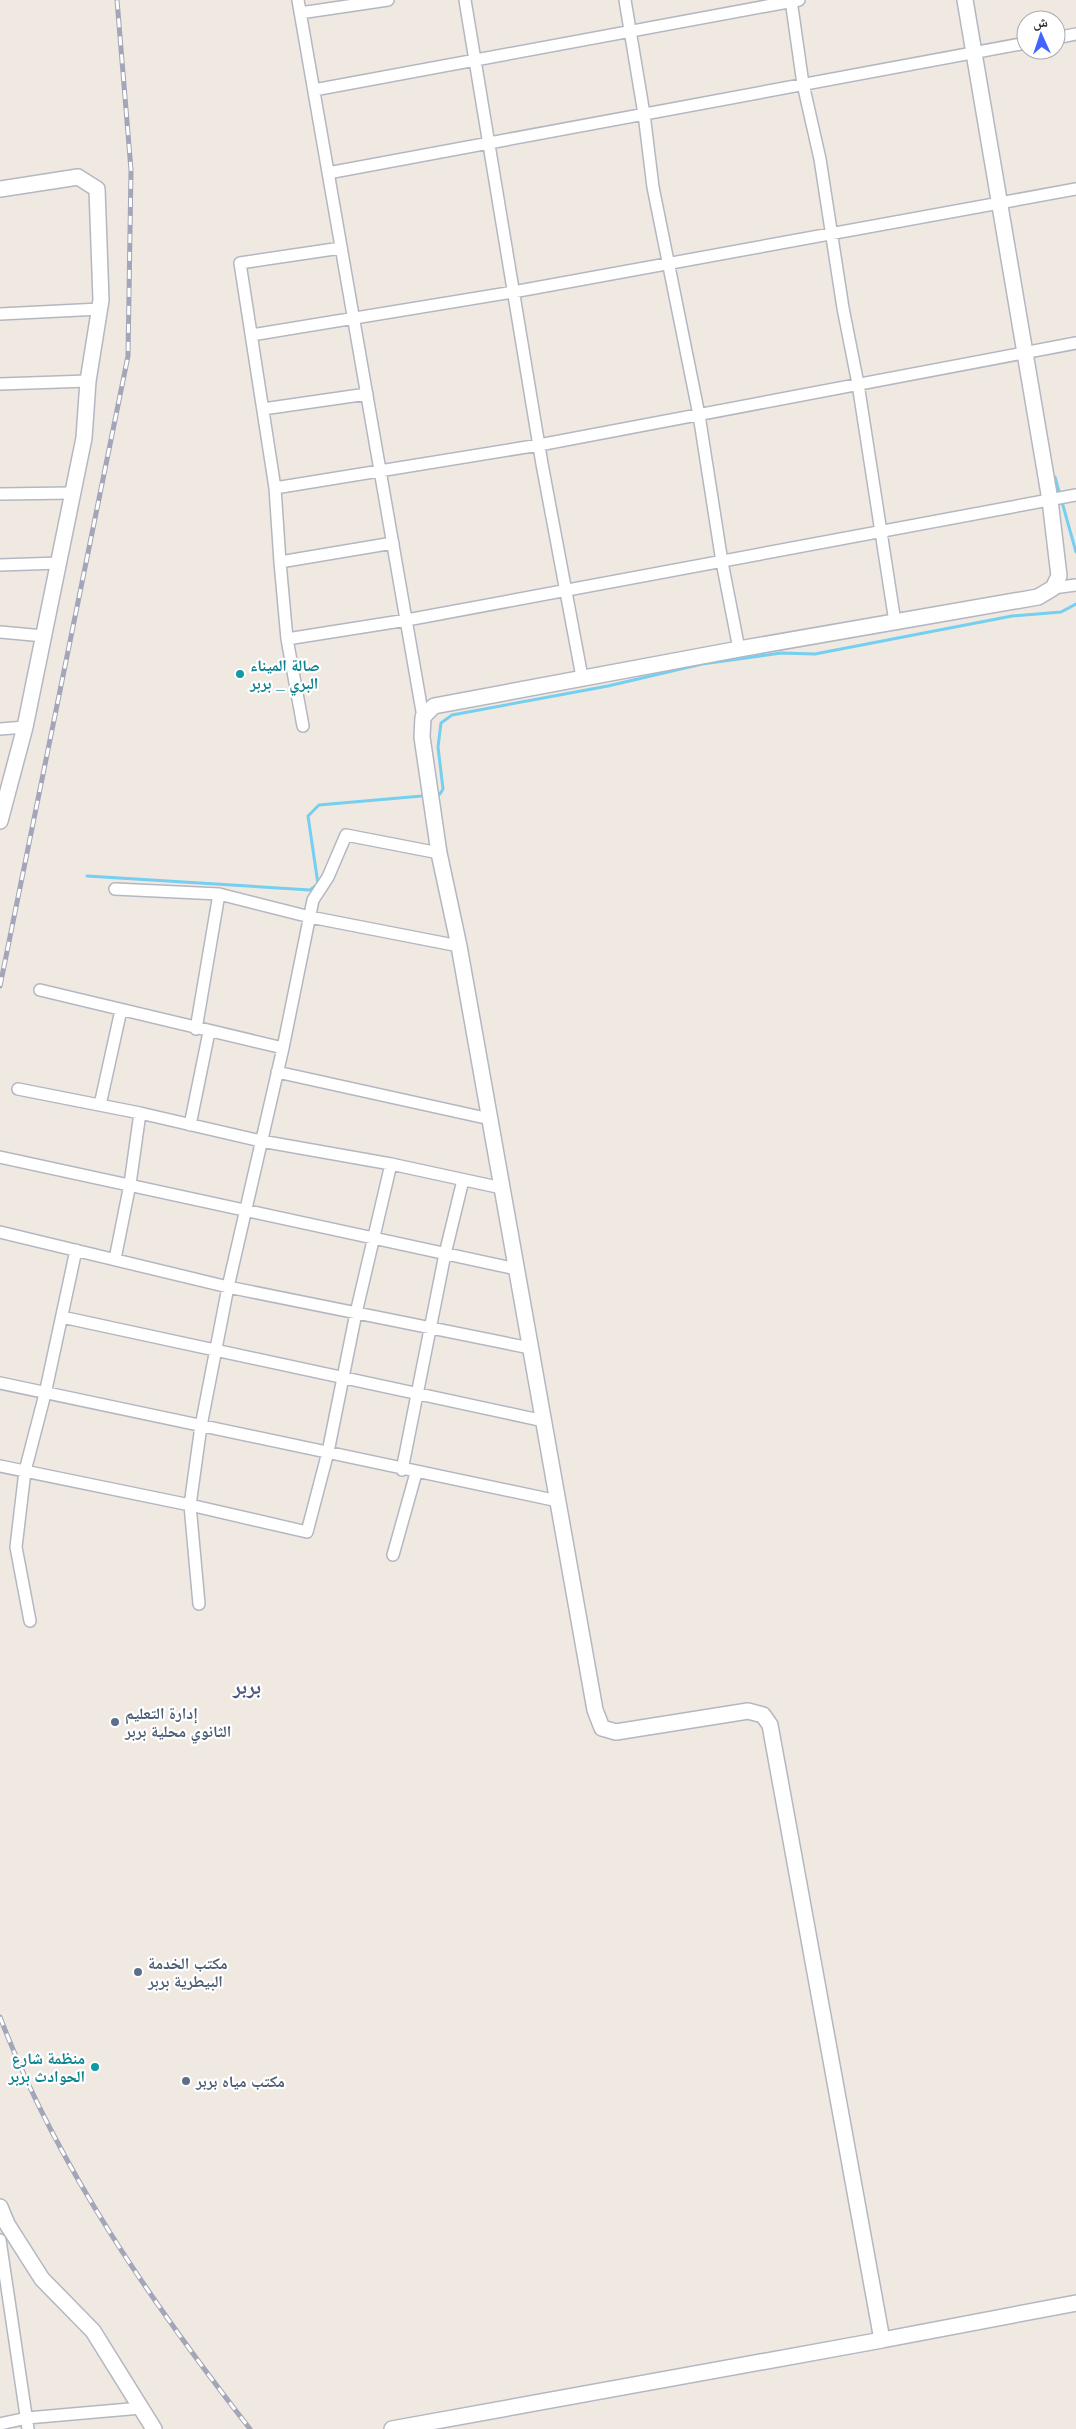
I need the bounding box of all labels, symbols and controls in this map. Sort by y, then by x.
north arrow [1016,10,1066,60]
text: ش [1032,14,1048,31]
place label: صالة الميناء البري _ بربر [249,657,320,695]
marker: صالة الميناء البري _ بربر [234,668,246,680]
district label: بربر [232,1675,261,1699]
place label: إدارة التعليم الثانوي محلية بربر [124,1705,231,1743]
marker: إدارة التعليم الثانوي محلية بربر [109,1716,121,1728]
place label: مكتب الخدمة البيطرية بربر [147,1955,228,1990]
marker: مكتب الخدمة البيطرية بربر [132,1966,144,1978]
place label: منظمة شارع الحوادث بربر [7,2050,85,2085]
marker: منظمة شارع الحوادث بربر [89,2061,101,2073]
place label: مكتب مياه بربر [195,2073,285,2090]
marker: مكتب مياه بربر [180,2075,192,2087]

